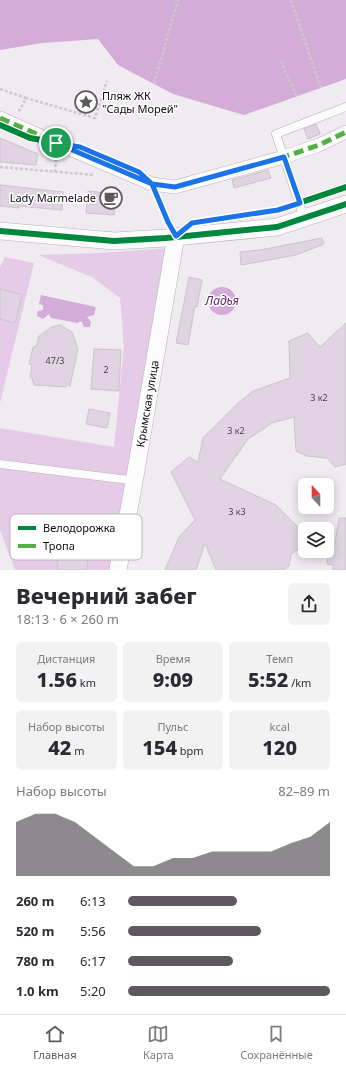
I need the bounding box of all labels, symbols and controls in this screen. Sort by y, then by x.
place label: Пляж ЖК "Сады Морей" [102,88,178,116]
place icon: Пляж ЖК "Сады Морей" [73,89,99,115]
pin [39,126,73,160]
icon: arrive [45,132,67,154]
cafe icon: Lady Marmelade [98,185,124,211]
place label: Lady Marmelade [10,190,96,205]
water label: Ладья [204,292,239,309]
house number: 47/3 [46,354,64,367]
street label: Крымская улица [132,359,162,448]
house number: 2 [103,363,109,376]
house number: 3 к2 [310,391,328,404]
house number: 3 к2 [227,424,245,437]
north arrow [298,478,334,514]
map controls [298,478,334,558]
house number: 3 к3 [228,505,246,518]
legend [10,514,142,560]
text: Велодорожка [43,520,115,535]
button: layers [298,522,334,558]
text: Тропа [43,538,75,553]
text: Вечерний забег [16,580,196,610]
button: share [288,583,330,625]
text: 18:13 · 6 × 260 m [16,610,119,628]
text: Дистанция [37,651,95,666]
text: Время [156,651,190,666]
text: Темп [266,651,293,666]
text: 1.56 [37,666,77,693]
text: 9:09 [153,666,193,693]
text: 5:52 [248,666,288,693]
text: km [77,675,96,690]
text: /km [288,675,311,690]
text: Набор высоты [28,719,105,734]
text: Пульс [157,719,188,734]
text: kcal [270,719,290,734]
text: 42 [48,734,71,761]
text: 154 [142,734,177,761]
text: 120 [262,734,297,761]
text: m [71,743,84,758]
text: bpm [177,743,204,758]
text: Набор высоты [16,782,107,800]
text: 82–89 m [278,782,330,800]
text: 260 m [16,892,54,910]
text: 6:13 [80,892,106,910]
text: 520 m [16,922,54,940]
text: 5:56 [80,922,106,940]
text: 780 m [16,952,54,970]
text: 6:17 [80,952,106,970]
text: 1.0 km [16,982,59,1000]
text: 5:20 [80,982,106,1000]
tab: Главная [33,1023,77,1062]
tab: Карта [143,1023,174,1062]
tab: Сохранённые [240,1023,313,1062]

